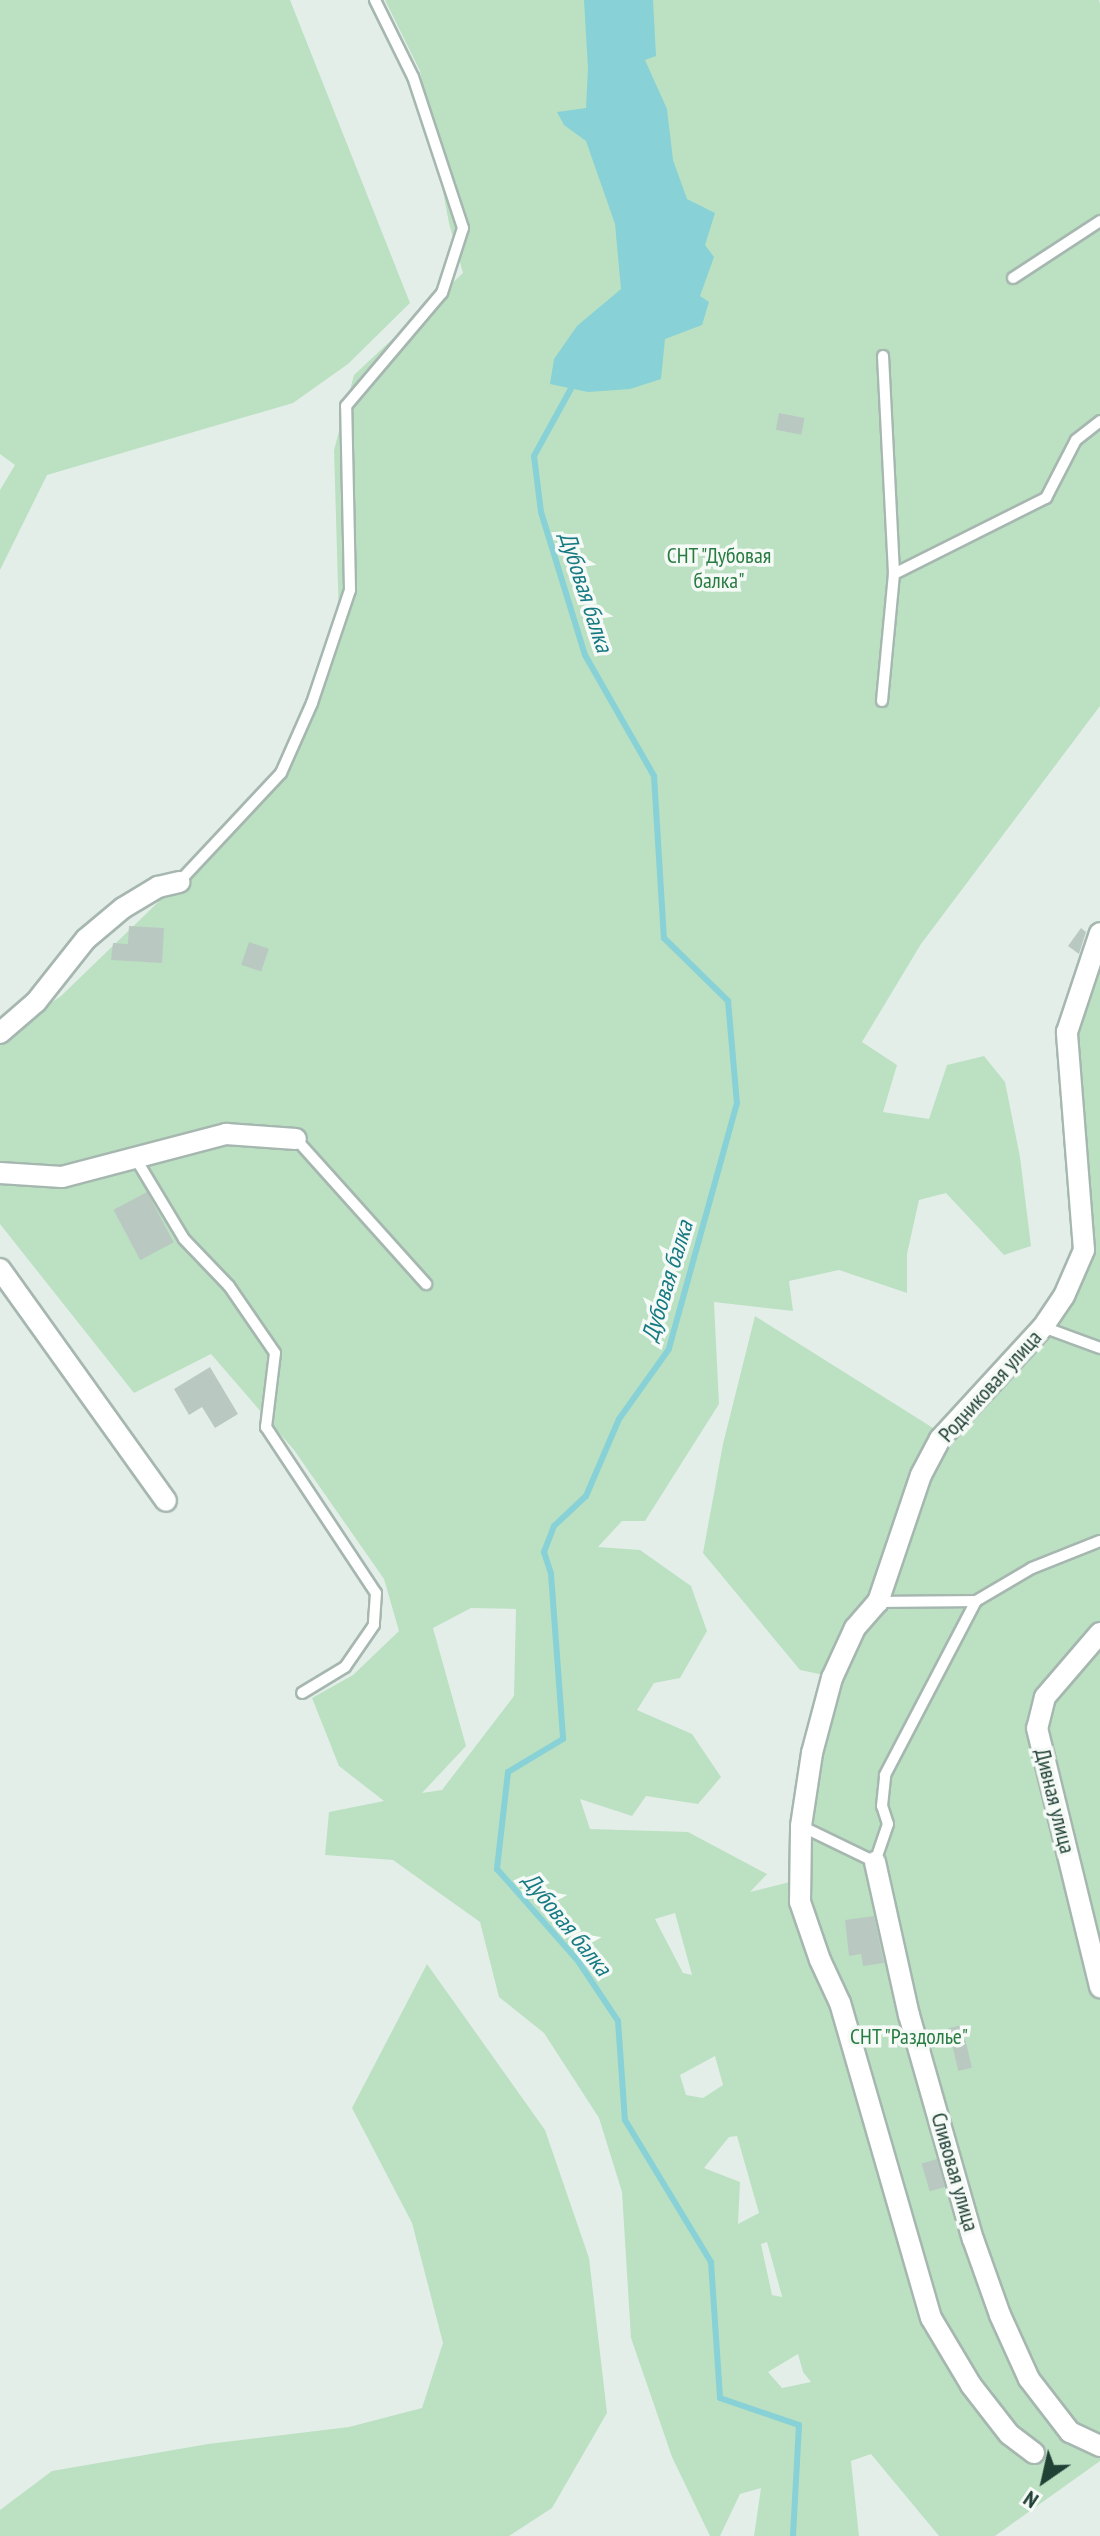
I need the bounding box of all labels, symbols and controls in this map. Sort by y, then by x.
water label: Дубовая балка [553,528,619,656]
park label: СНТ "Дубовая балка" [666,542,772,594]
water label: Дубовая балка [635,1217,699,1345]
street label: Родниковая улица [933,1325,1047,1447]
street label: Дивная улица [1029,1746,1081,1856]
water label: Дубовая балка [517,1867,617,1981]
park label: СНТ "Раздолье" [849,2024,969,2050]
street label: Сливовая улица [925,2110,985,2234]
north arrow [1004,2440,1084,2520]
text: N [1018,2485,1043,2515]

